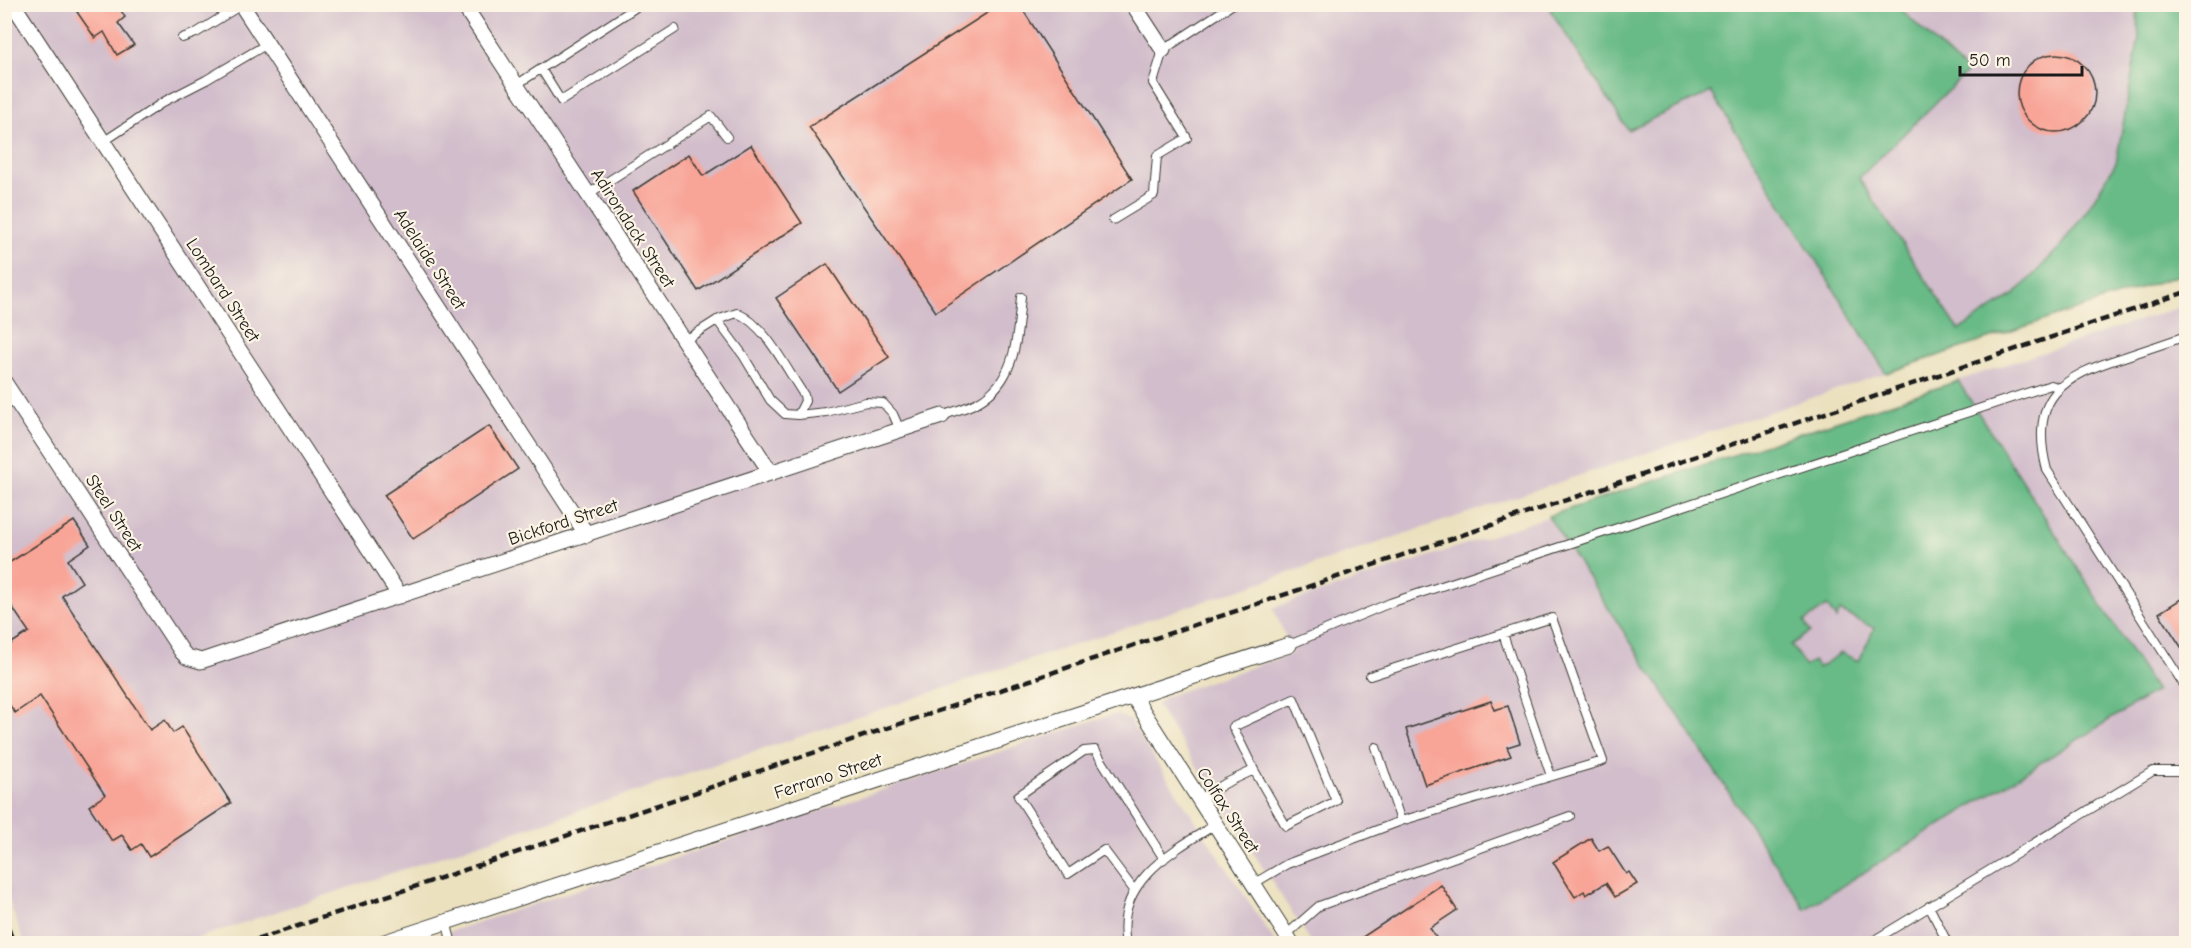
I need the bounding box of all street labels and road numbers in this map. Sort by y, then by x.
street label: Adirondack Street [586,165,679,292]
street label: Adelaide Street [389,205,470,314]
street label: Lombard Street [181,235,264,347]
street label: Steel Street [81,471,147,556]
street label: Bickford Street [506,495,621,550]
street label: Ferrano Street [772,749,886,804]
street label: Colfax Street [1192,763,1264,858]

